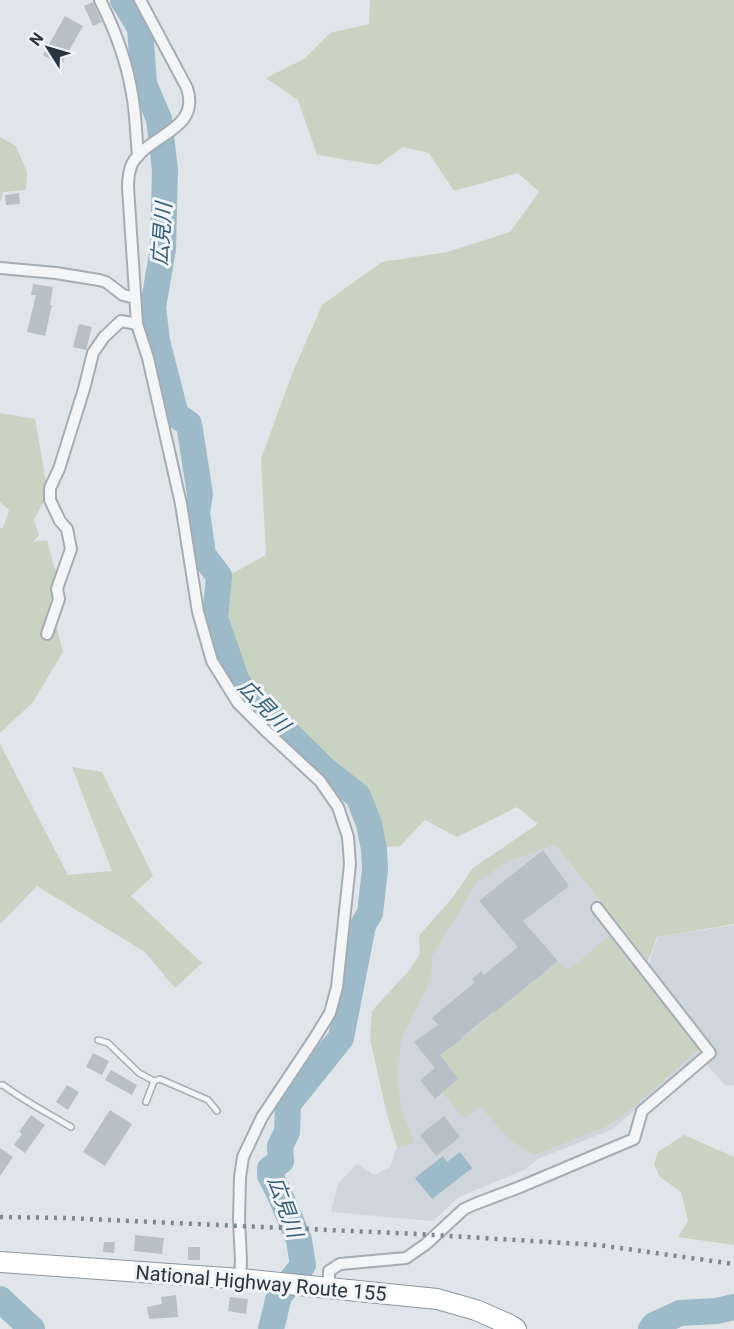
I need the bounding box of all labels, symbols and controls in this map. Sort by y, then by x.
north arrow [18,18,78,78]
text: N [25,29,47,50]
water label: 広見川 [148,200,176,266]
water label: 広見川 [233,675,296,738]
water label: 広見川 [263,1173,308,1243]
street label: National Highway Route 155 [135,1260,387,1306]

